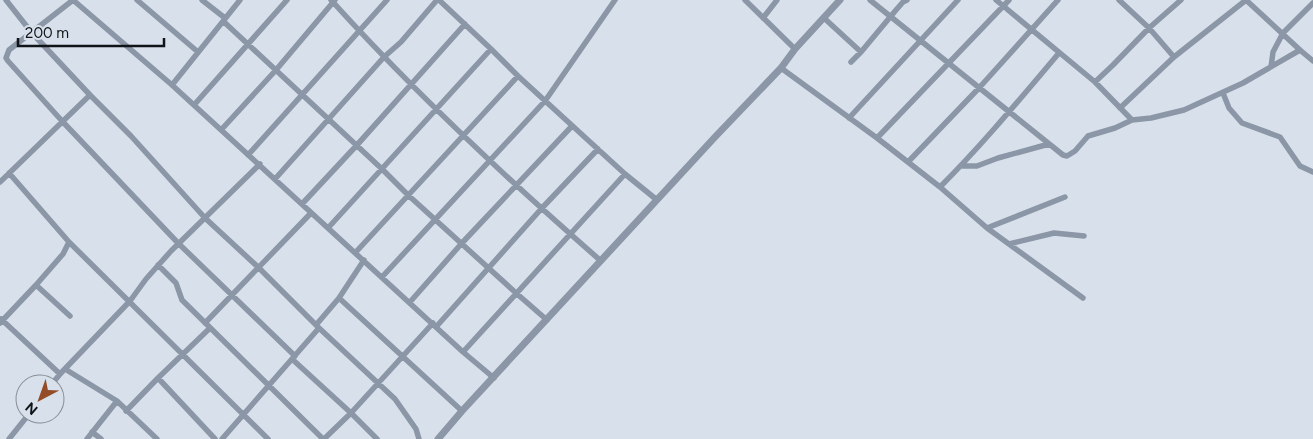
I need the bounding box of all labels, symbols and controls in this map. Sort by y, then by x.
scale bar [18,15,164,47]
text: 200 m [25,24,69,42]
north arrow [15,374,65,424]
text: N [22,398,41,418]

